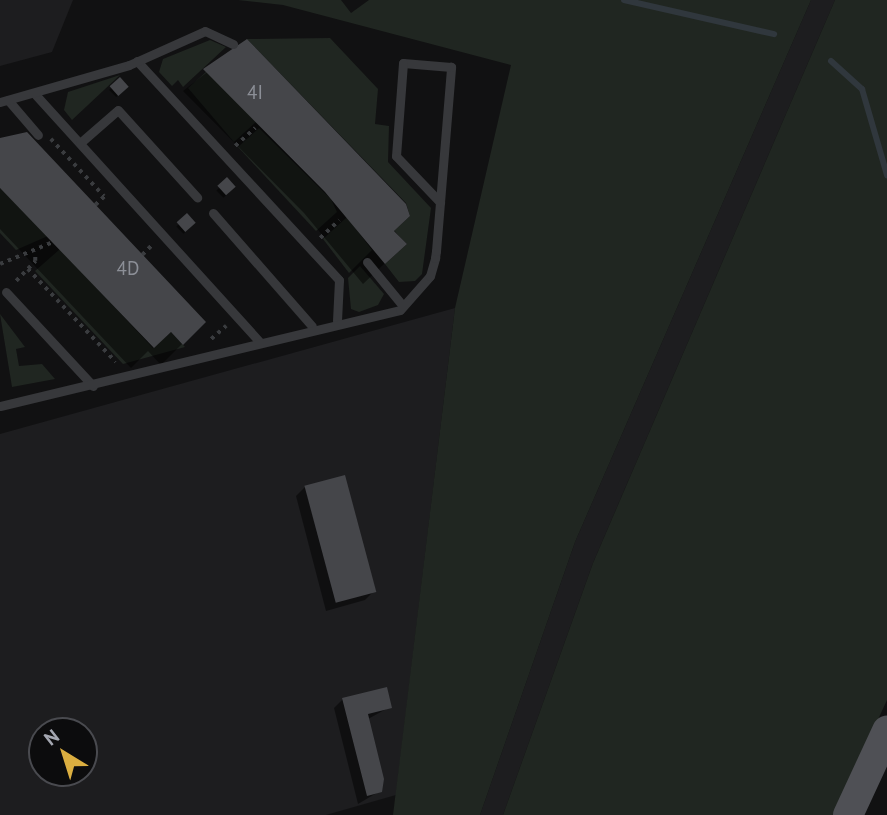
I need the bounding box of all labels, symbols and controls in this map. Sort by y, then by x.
house number: 4I [247,82,263,104]
house number: 4D [117,258,139,280]
north arrow [28,717,98,787]
text: N [39,724,64,750]

